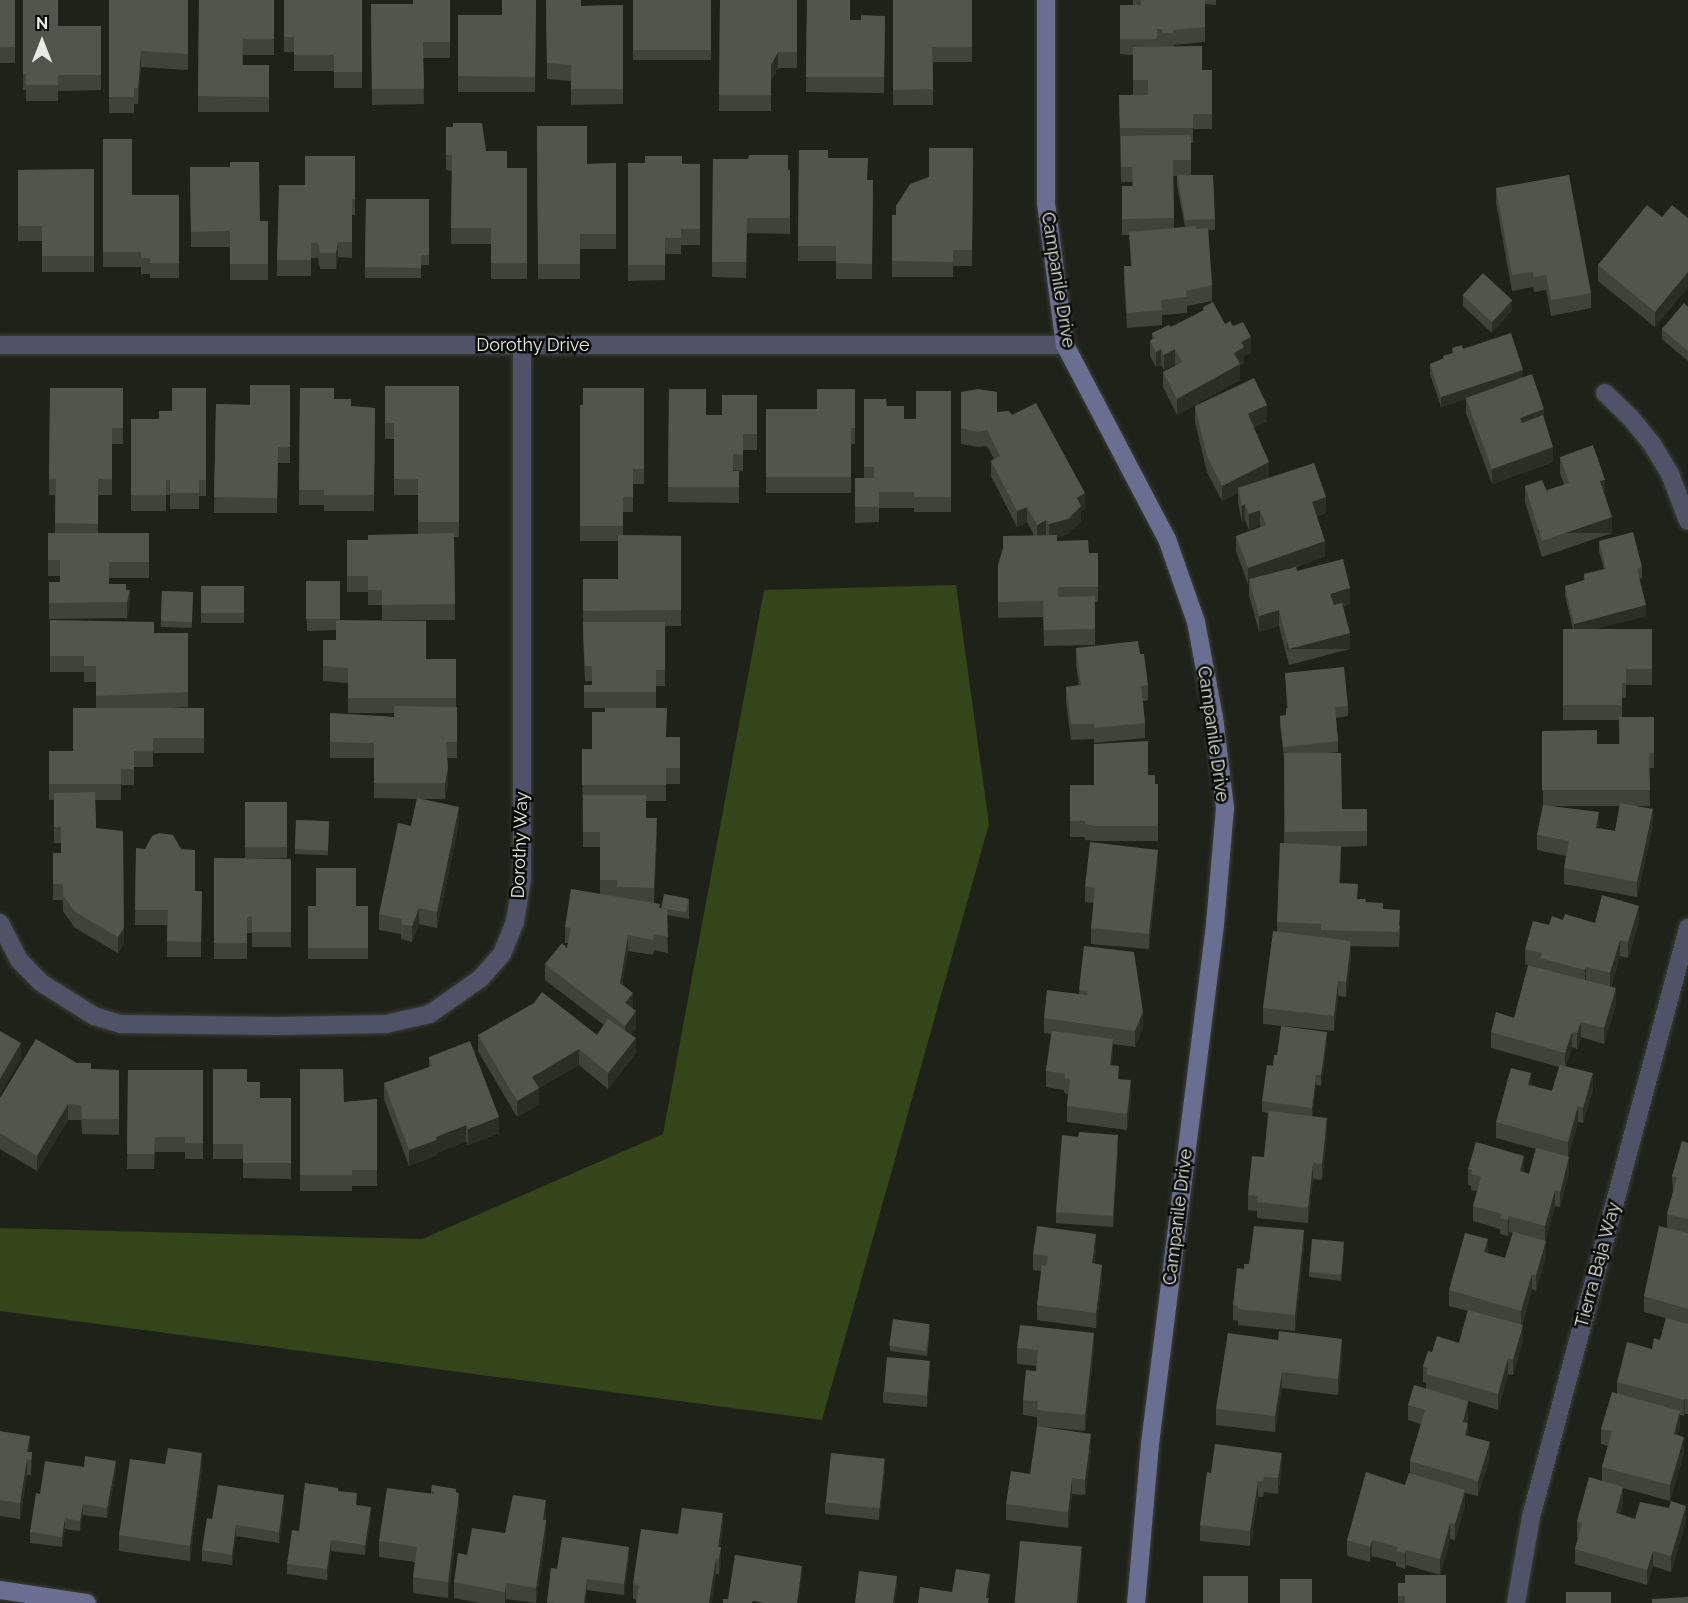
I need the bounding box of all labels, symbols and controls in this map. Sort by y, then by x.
north arrow [12,12,72,72]
text: N [36,14,48,33]
street label: Campanile Drive [1037,211,1079,349]
street label: Dorothy Drive [476,334,590,356]
street label: Campanile Drive [1193,665,1233,803]
street label: Dorothy Way [507,791,533,899]
street label: Campanile Drive [1159,1148,1197,1286]
street label: Tierra Baja Way [1571,1199,1625,1331]

